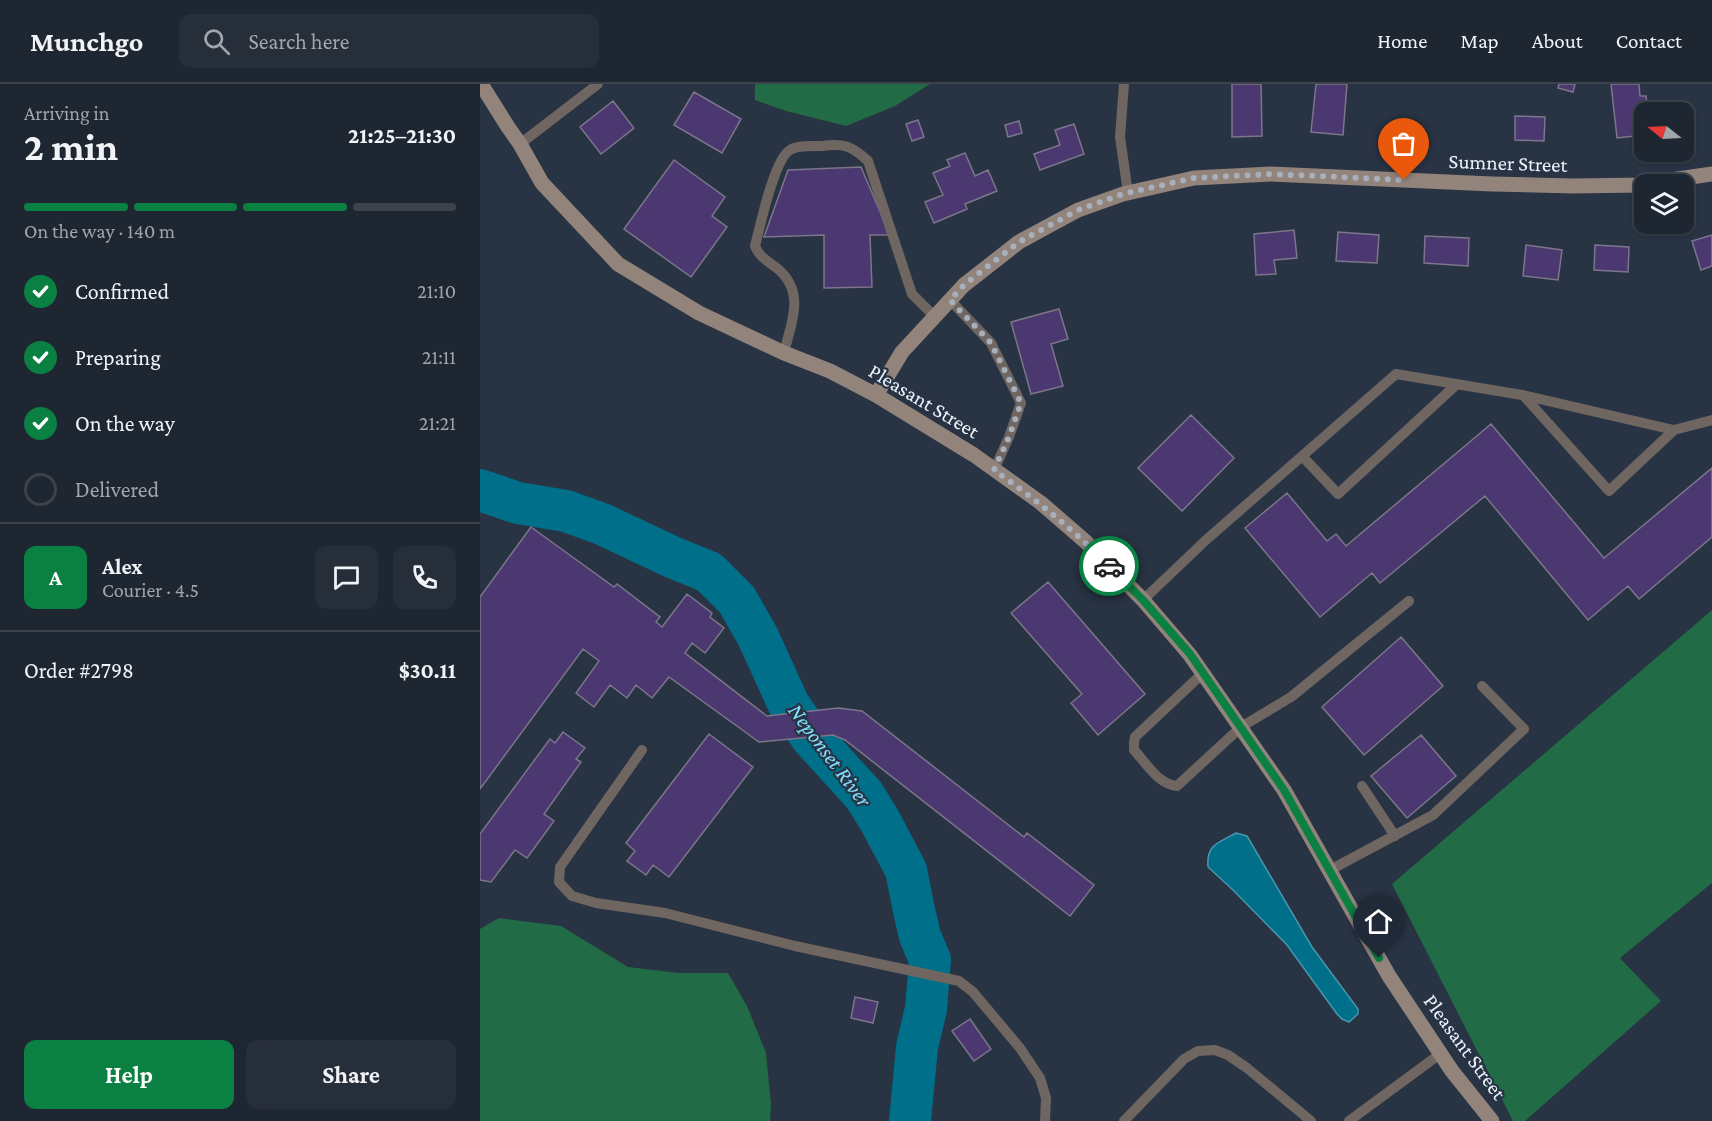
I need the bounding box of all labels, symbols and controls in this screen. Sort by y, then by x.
search box [179,14,599,68]
icon: search [200,25,233,58]
text: Munchgo [30,26,143,57]
text: Search here [248,29,349,54]
text: Home [1377,29,1427,53]
text: Map [1460,29,1499,53]
text: About [1532,29,1583,53]
text: Contact [1616,29,1682,53]
text: Arriving in [24,102,109,124]
north arrow [1634,102,1694,162]
map controls [1634,102,1694,234]
pin [1378,118,1429,180]
text: 21:25–21:30 [348,123,456,148]
text: 2 min [24,125,118,168]
icon: bag [1387,127,1420,160]
street label: Sumner Street [1448,149,1569,177]
button: layers [1634,174,1694,234]
text: On the way · 140 m [24,220,175,242]
icon: check [24,275,57,308]
text: Confirmed [75,279,169,304]
text: 21:10 [417,280,456,302]
icon: check [24,341,57,374]
text: Preparing [75,345,161,370]
text: 21:11 [422,346,456,368]
street label: Pleasant Street [865,359,984,444]
icon: check [24,407,57,440]
text: On the way [75,411,175,436]
text: 21:21 [419,412,456,434]
text: Delivered [75,477,159,502]
courier [1079,536,1139,596]
button: chat [315,546,378,609]
button: phone [393,546,456,609]
icon: car [1093,550,1126,583]
text: Alex [102,554,143,579]
text: A [49,565,62,590]
text: Courier · 4.5 [102,579,199,601]
text: Order #2798 [24,658,134,683]
text: $30.11 [399,658,456,683]
water label: Neponset River [783,699,878,812]
pin [1353,896,1404,958]
icon: home [1362,905,1395,938]
street label: Pleasant Street [1419,990,1512,1105]
button: Help [24,1040,234,1109]
button: Share [246,1040,456,1109]

